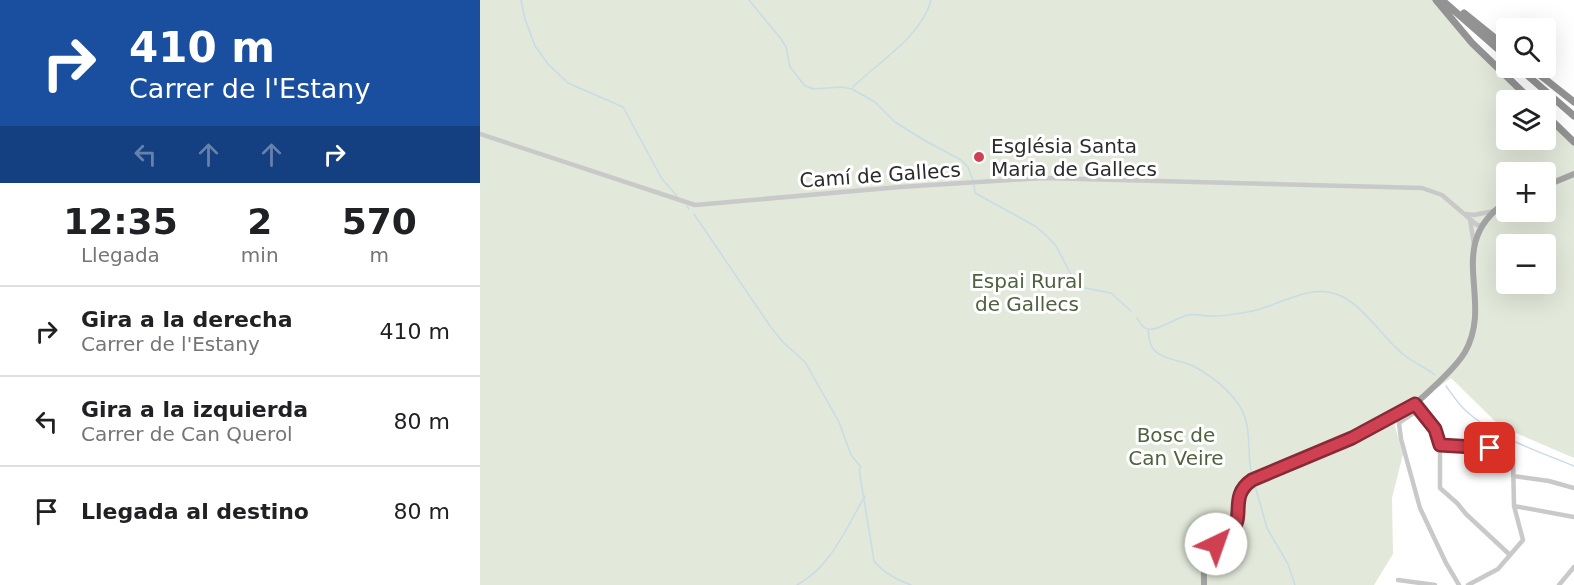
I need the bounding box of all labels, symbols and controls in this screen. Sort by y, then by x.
map controls [1496,18,1556,294]
button: search [1496,18,1556,78]
text: 410 m [129,23,275,72]
icon: right [30,24,108,102]
text: Carrer de l'Estany [129,73,370,104]
button: layers [1496,90,1556,150]
place label: Església Santa Maria de Gallecs [991,134,1157,181]
icon: left [129,138,162,171]
icon: ahead [192,138,225,171]
icon: ahead [255,138,288,171]
icon: right [318,138,351,171]
marker: Església Santa Maria de Gallecs [972,150,986,164]
street label: Camí de Gallecs [799,157,961,193]
button: + [1496,162,1556,222]
text: 12:35 [63,201,178,242]
text: 2 [247,201,272,242]
text: 570 [342,201,417,242]
button: − [1496,234,1556,294]
text: Llegada [81,243,160,267]
text: min [241,243,279,267]
text: m [370,243,389,267]
park label: Espai Rural de Gallecs [971,269,1083,316]
text: Gira a la derecha [81,307,293,332]
icon: right [30,315,63,348]
text: 410 m [380,319,450,344]
text: Carrer de l'Estany [81,332,260,356]
text: Gira a la izquierda [81,397,308,422]
icon: left [30,405,63,438]
text: 80 m [394,409,450,434]
text: Carrer de Can Querol [81,422,293,446]
pin [1464,422,1515,473]
park label: Bosc de Can Veire [1128,423,1224,470]
icon: arrive [1473,431,1506,464]
icon: arrive [30,495,63,528]
text: Llegada al destino [81,499,309,524]
text: 80 m [394,499,450,524]
position arrow [1184,512,1248,576]

